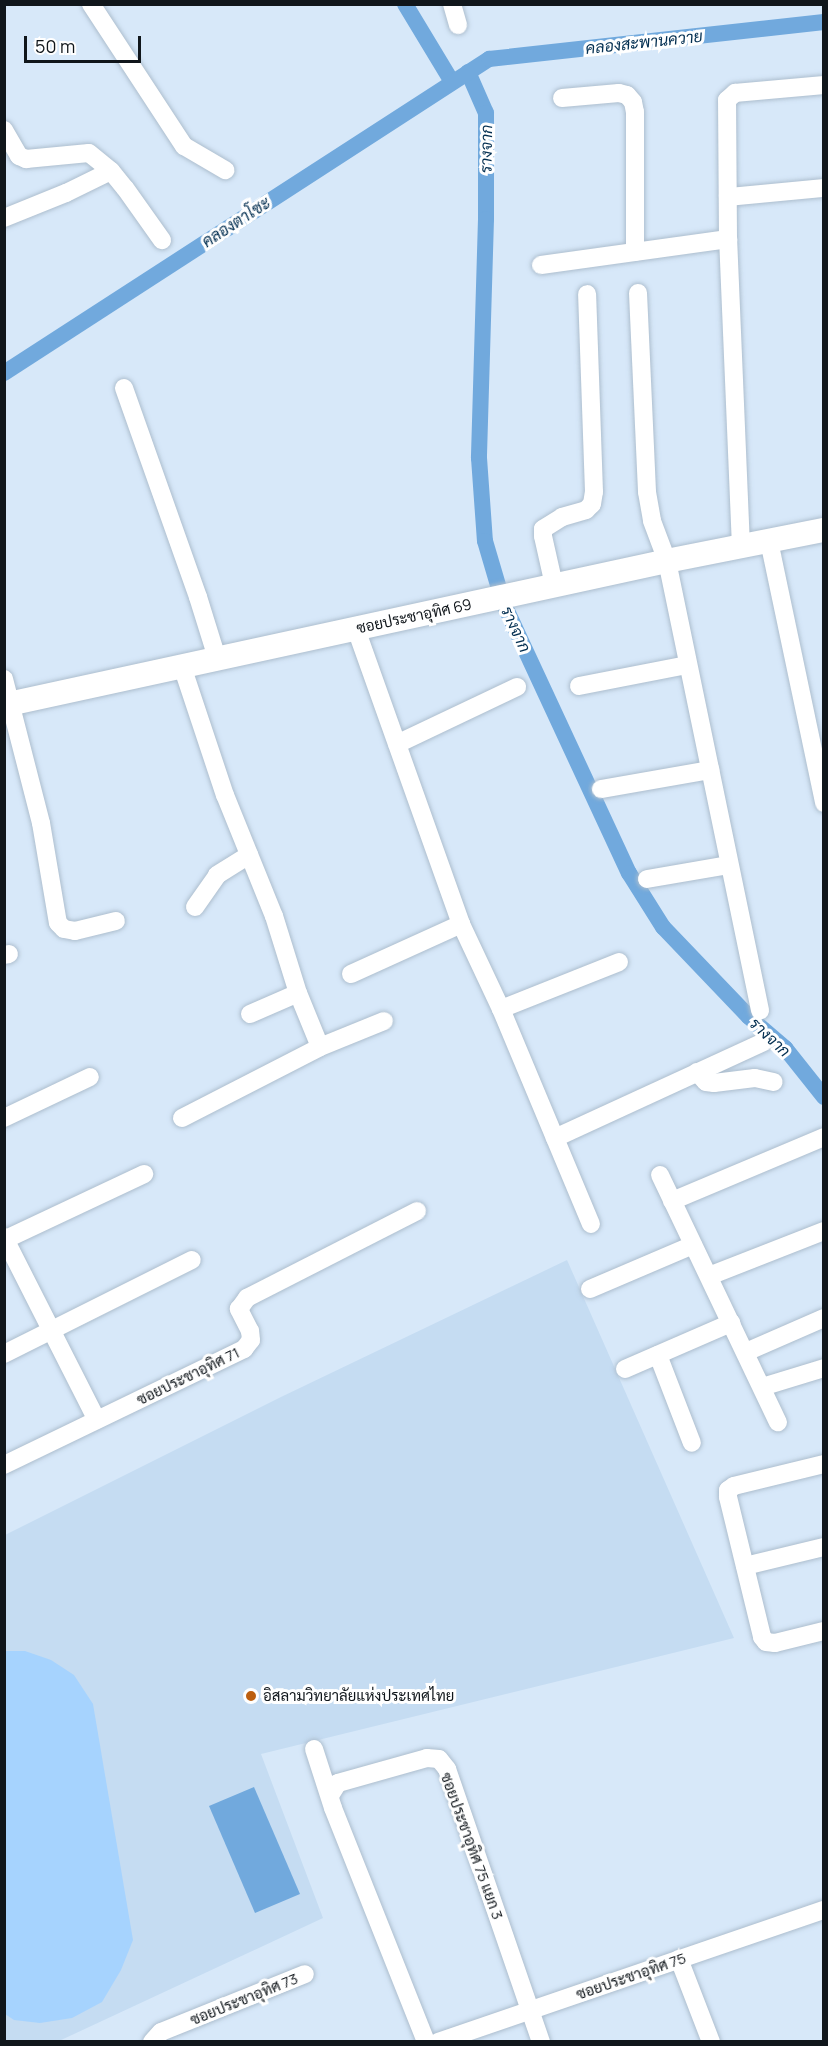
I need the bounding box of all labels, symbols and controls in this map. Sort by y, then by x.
scale bar [27,24,144,62]
water label: คลองสะพานควาย [585,26,703,58]
text: 50 m [35,34,75,58]
water label: รางจาก [476,125,496,173]
water label: คลองตาโซะ [198,193,274,251]
street label: ซอยประชาอุทิศ 69 [355,595,473,637]
water label: รางจาก [497,603,535,655]
water label: รางจาก [746,1013,794,1061]
street label: ซอยประชาอุทิศ 71 [134,1343,242,1409]
place label: อิสลามวิทยาลัยแห่งประเทศไทย [263,1687,454,1705]
marker: อิสลามวิทยาลัยแห่งประเทศไทย [244,1689,258,1703]
street label: ซอยประชาอุทิศ 75 แยก 3 [437,1770,507,1922]
street label: ซอยประชาอุทิศ 75 [574,1949,688,2003]
street label: ซอยประชาอุทิศ 73 [188,1969,300,2029]

